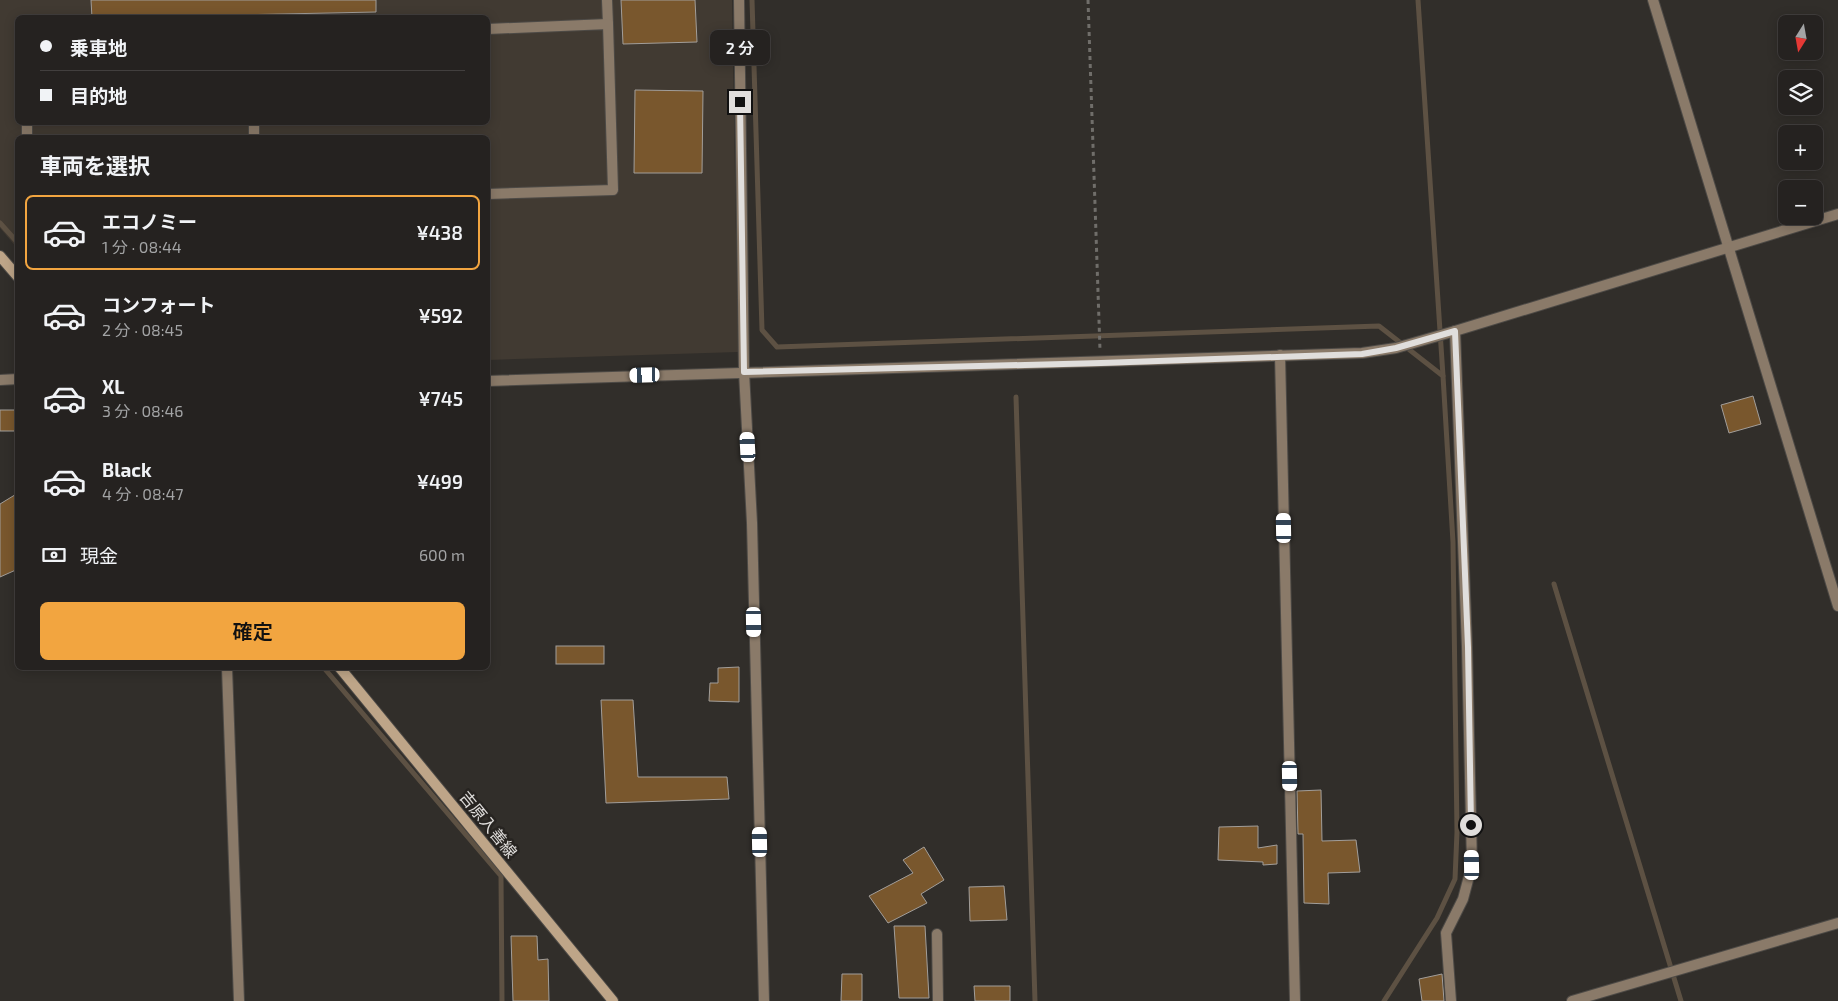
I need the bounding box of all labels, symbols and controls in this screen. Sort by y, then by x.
north arrow [1778,15,1822,60]
map controls [1778,15,1823,225]
callout: 2 分 [710,29,770,64]
text: 乗車地 [70,36,127,59]
text: 2 分 [726,38,754,57]
button: layers [1778,70,1823,115]
text: 目的地 [70,84,127,107]
route end [729,91,751,113]
button: + [1778,125,1823,170]
text: 車両を選択 [40,152,150,178]
button: − [1778,180,1823,225]
icon: car [42,210,87,255]
text: エコノミー [102,210,197,233]
text: ¥438 [416,221,463,244]
text: 1 分 · 08:44 [102,237,182,256]
icon: car [42,293,87,338]
text: コンフォート [102,293,215,316]
text: ¥592 [418,304,463,327]
text: 2 分 · 08:45 [102,320,183,339]
car [629,367,660,383]
text: XL [102,375,124,398]
icon: car [42,376,87,421]
text: ¥745 [419,387,463,410]
text: 3 分 · 08:46 [102,401,184,420]
car [739,432,756,462]
text: Black [102,458,152,481]
icon: car [42,459,87,504]
text: ¥499 [417,470,463,493]
text: 4 分 · 08:47 [102,484,184,503]
car [1276,513,1291,543]
icon: cash [40,541,68,569]
text: 現金 [80,544,118,567]
text: 600 m [419,545,465,564]
button: 確定 [40,602,465,660]
car [746,607,761,637]
car [1282,761,1297,791]
street label: 吉原入善線 [456,787,522,861]
route start [1460,814,1482,836]
car [752,827,767,857]
car [1464,850,1479,880]

